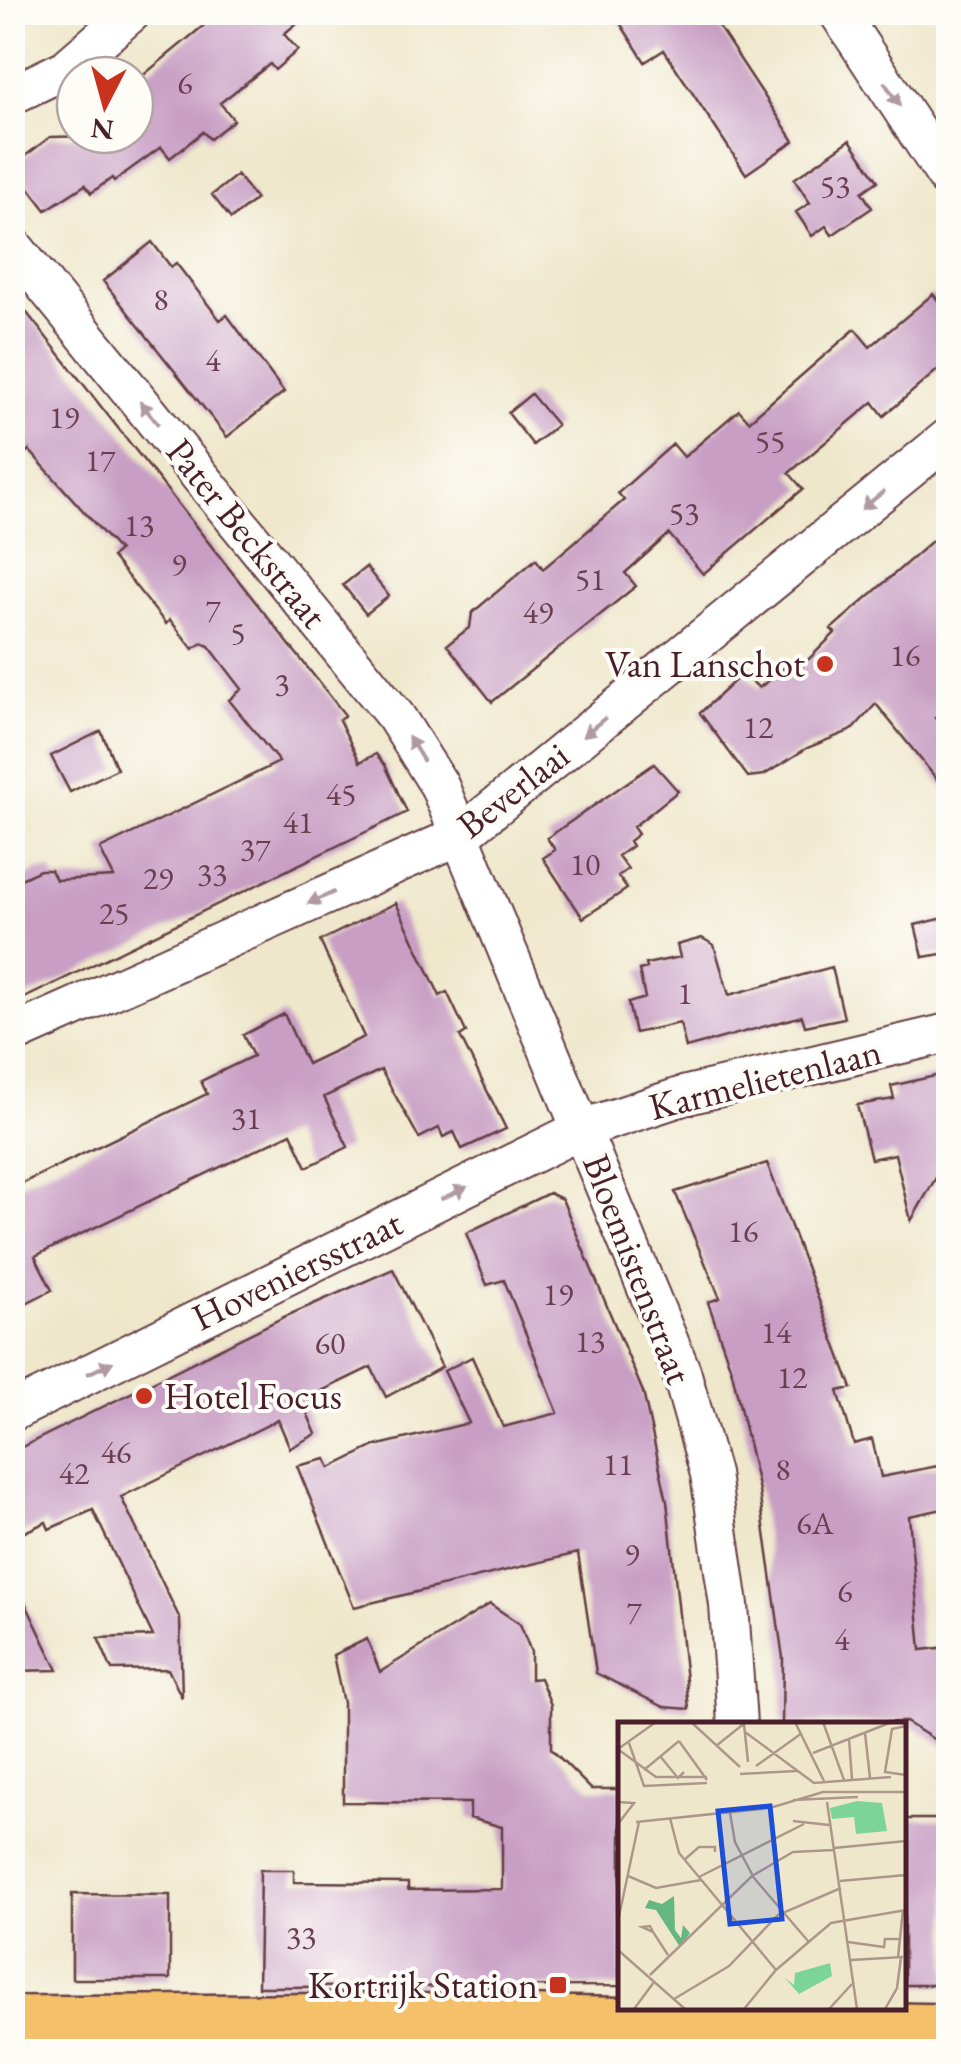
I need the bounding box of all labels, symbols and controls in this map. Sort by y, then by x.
north arrow [55,55,155,155]
house number: 6 [177,62,193,104]
one-way arrow [882,80,901,108]
text: N [89,111,116,149]
house number: 53 [820,165,850,207]
house number: 8 [153,278,169,320]
house number: 4 [205,339,221,381]
house number: 19 [49,396,79,438]
one-way arrow [139,400,160,425]
house number: 55 [755,420,785,462]
street label: Pater Beckstraat [156,428,339,638]
house number: 17 [85,439,116,481]
one-way arrow [860,489,885,510]
house number: 53 [669,492,699,534]
house number: 13 [124,504,154,546]
house number: 9 [171,543,187,585]
house number: 51 [575,558,605,600]
house number: 7 [205,589,221,631]
house number: 49 [523,591,553,633]
house number: 5 [230,612,246,654]
house number: 16 [890,634,920,676]
place label: Van Lanschot [605,639,805,688]
marker: Van Lanschot [814,653,836,675]
house number: 3 [274,663,290,705]
house number: 12 [743,706,774,748]
one-way arrow [581,716,606,737]
street label: Beverlaai [447,731,579,849]
one-way arrow [407,735,425,763]
house number: 45 [326,773,356,815]
house number: 41 [283,801,313,843]
house number: 37 [240,828,271,870]
house number: 10 [570,843,600,885]
house number: 33 [197,853,227,895]
house number: 29 [143,857,173,899]
one-way arrow [306,890,336,906]
house number: 25 [99,892,129,934]
house number: 1 [677,972,693,1014]
street label: Karmelietenlaan [644,1026,886,1131]
house number: 31 [231,1097,261,1139]
street label: Bloemistenstraat [572,1147,705,1391]
one-way arrow [439,1184,468,1201]
street label: Hoveniersstraat [184,1198,410,1342]
house number: 16 [728,1210,758,1252]
house number: 19 [543,1273,573,1315]
house number: 14 [761,1311,792,1353]
house number: 13 [575,1320,605,1362]
house number: 60 [315,1322,345,1364]
house number: 12 [777,1356,808,1398]
one-way arrow [86,1360,115,1377]
place label: Hotel Focus [164,1371,342,1420]
marker: Hotel Focus [133,1385,155,1407]
house number: 46 [101,1431,131,1473]
house number: 11 [603,1443,633,1485]
house number: 8 [775,1448,791,1490]
house number: 42 [59,1452,90,1494]
house number: 6A [796,1502,835,1544]
house number: 9 [624,1533,640,1575]
house number: 6 [837,1570,853,1612]
house number: 7 [626,1591,642,1633]
house number: 4 [834,1618,850,1660]
inset map [618,1722,906,2009]
house number: 33 [286,1916,316,1958]
place label: Kortrijk Station [308,1960,538,2009]
marker: Kortrijk Station [547,1974,569,1996]

